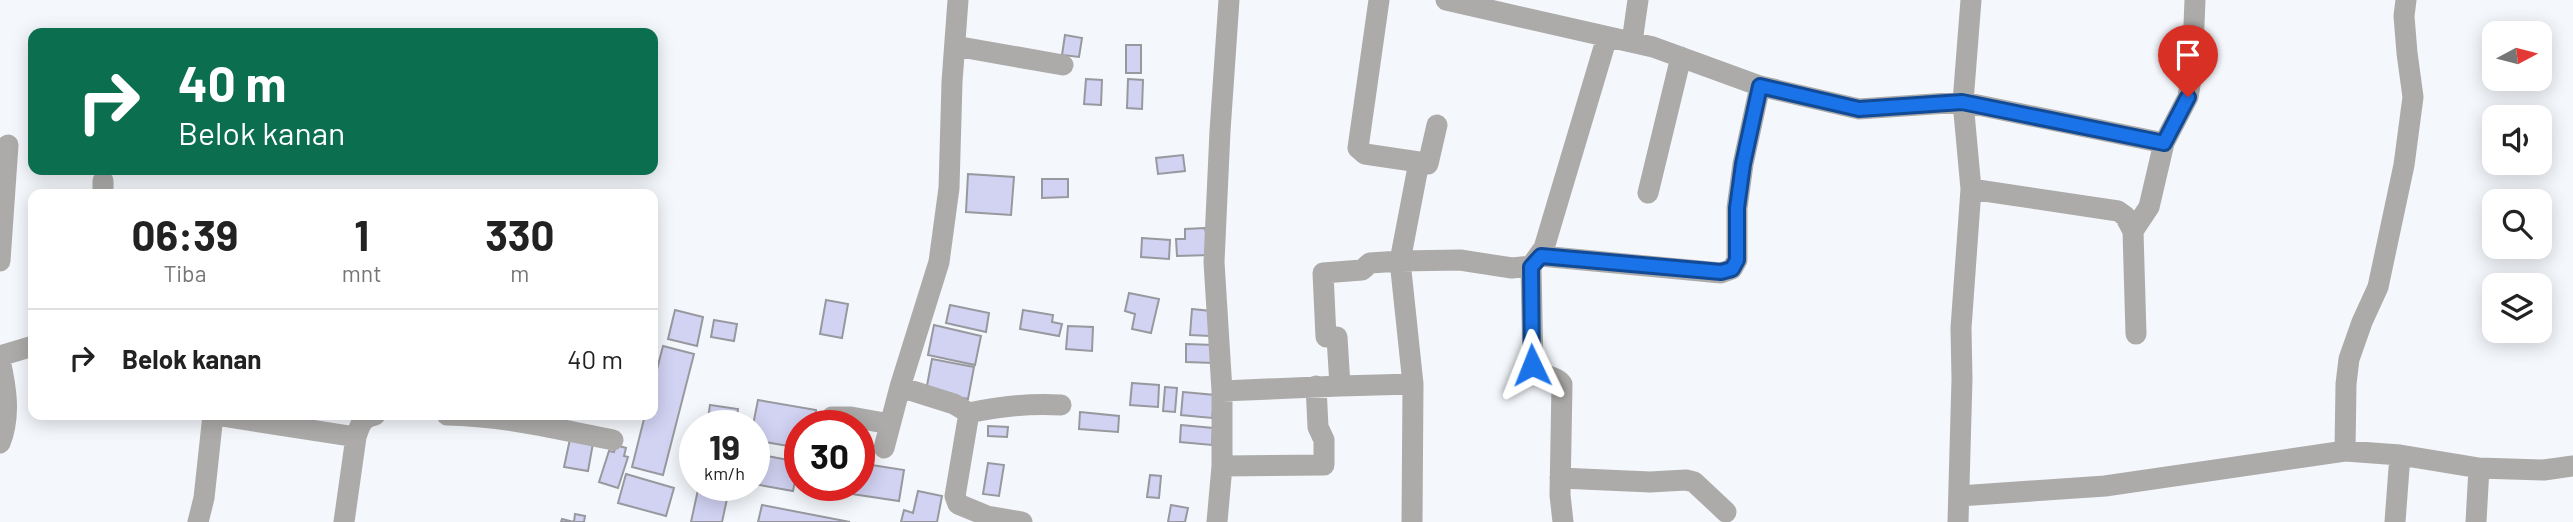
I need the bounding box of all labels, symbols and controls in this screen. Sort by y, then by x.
north arrow [2482,21,2552,91]
map controls [2482,21,2552,343]
pin [2158,25,2218,97]
icon: arrive [2169,36,2207,74]
text: 40 m [178,53,286,112]
icon: right [63,56,154,147]
button: sound [2482,105,2552,175]
text: Belok kanan [178,113,345,151]
button: search [2482,189,2552,259]
text: 06:39 [132,209,238,259]
text: 1 [354,209,369,259]
text: 330 [485,209,554,259]
text: Tiba [163,259,206,287]
text: mnt [342,259,382,287]
text: m [510,259,529,287]
button: layers [2482,273,2552,343]
position arrow [1495,328,1569,402]
icon: right [63,339,101,377]
text: Belok kanan [122,343,261,374]
text: 40 m [567,343,623,374]
speed limit sign: 30 [784,410,875,501]
text: 19 [709,425,740,467]
text: km/h [704,462,745,484]

